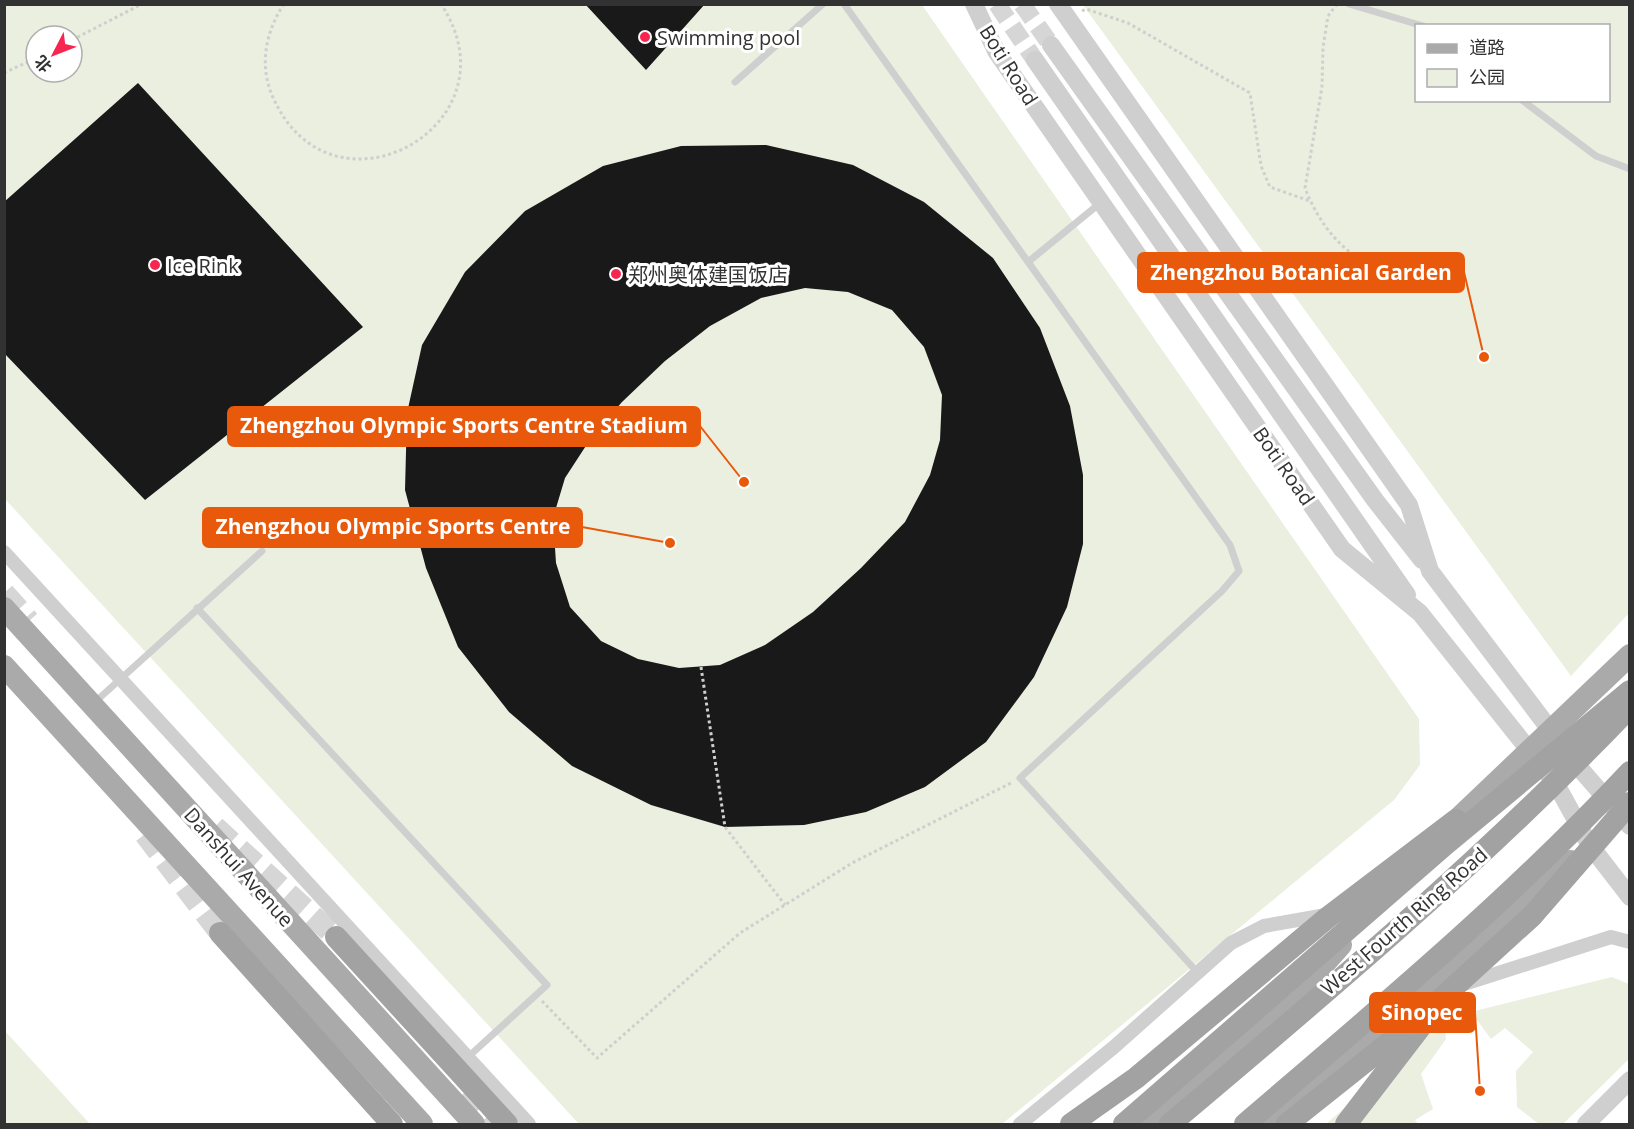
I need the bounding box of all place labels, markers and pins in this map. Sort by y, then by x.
place label: Swimming pool [657,24,800,51]
marker: Swimming pool [638,30,652,44]
place label: Ice Rink [167,252,239,279]
callout: Zhengzhou Botanical Garden [1138,253,1464,292]
marker: Ice Rink [148,258,162,272]
place label: 郑州奥体建国饭店 [628,261,788,288]
marker: 郑州奥体建国饭店 [609,267,623,281]
callout: Zhengzhou Olympic Sports Centre Stadium [228,407,700,446]
callout: Zhengzhou Olympic Sports Centre [203,508,582,547]
callout: Sinopec [1370,993,1475,1032]

